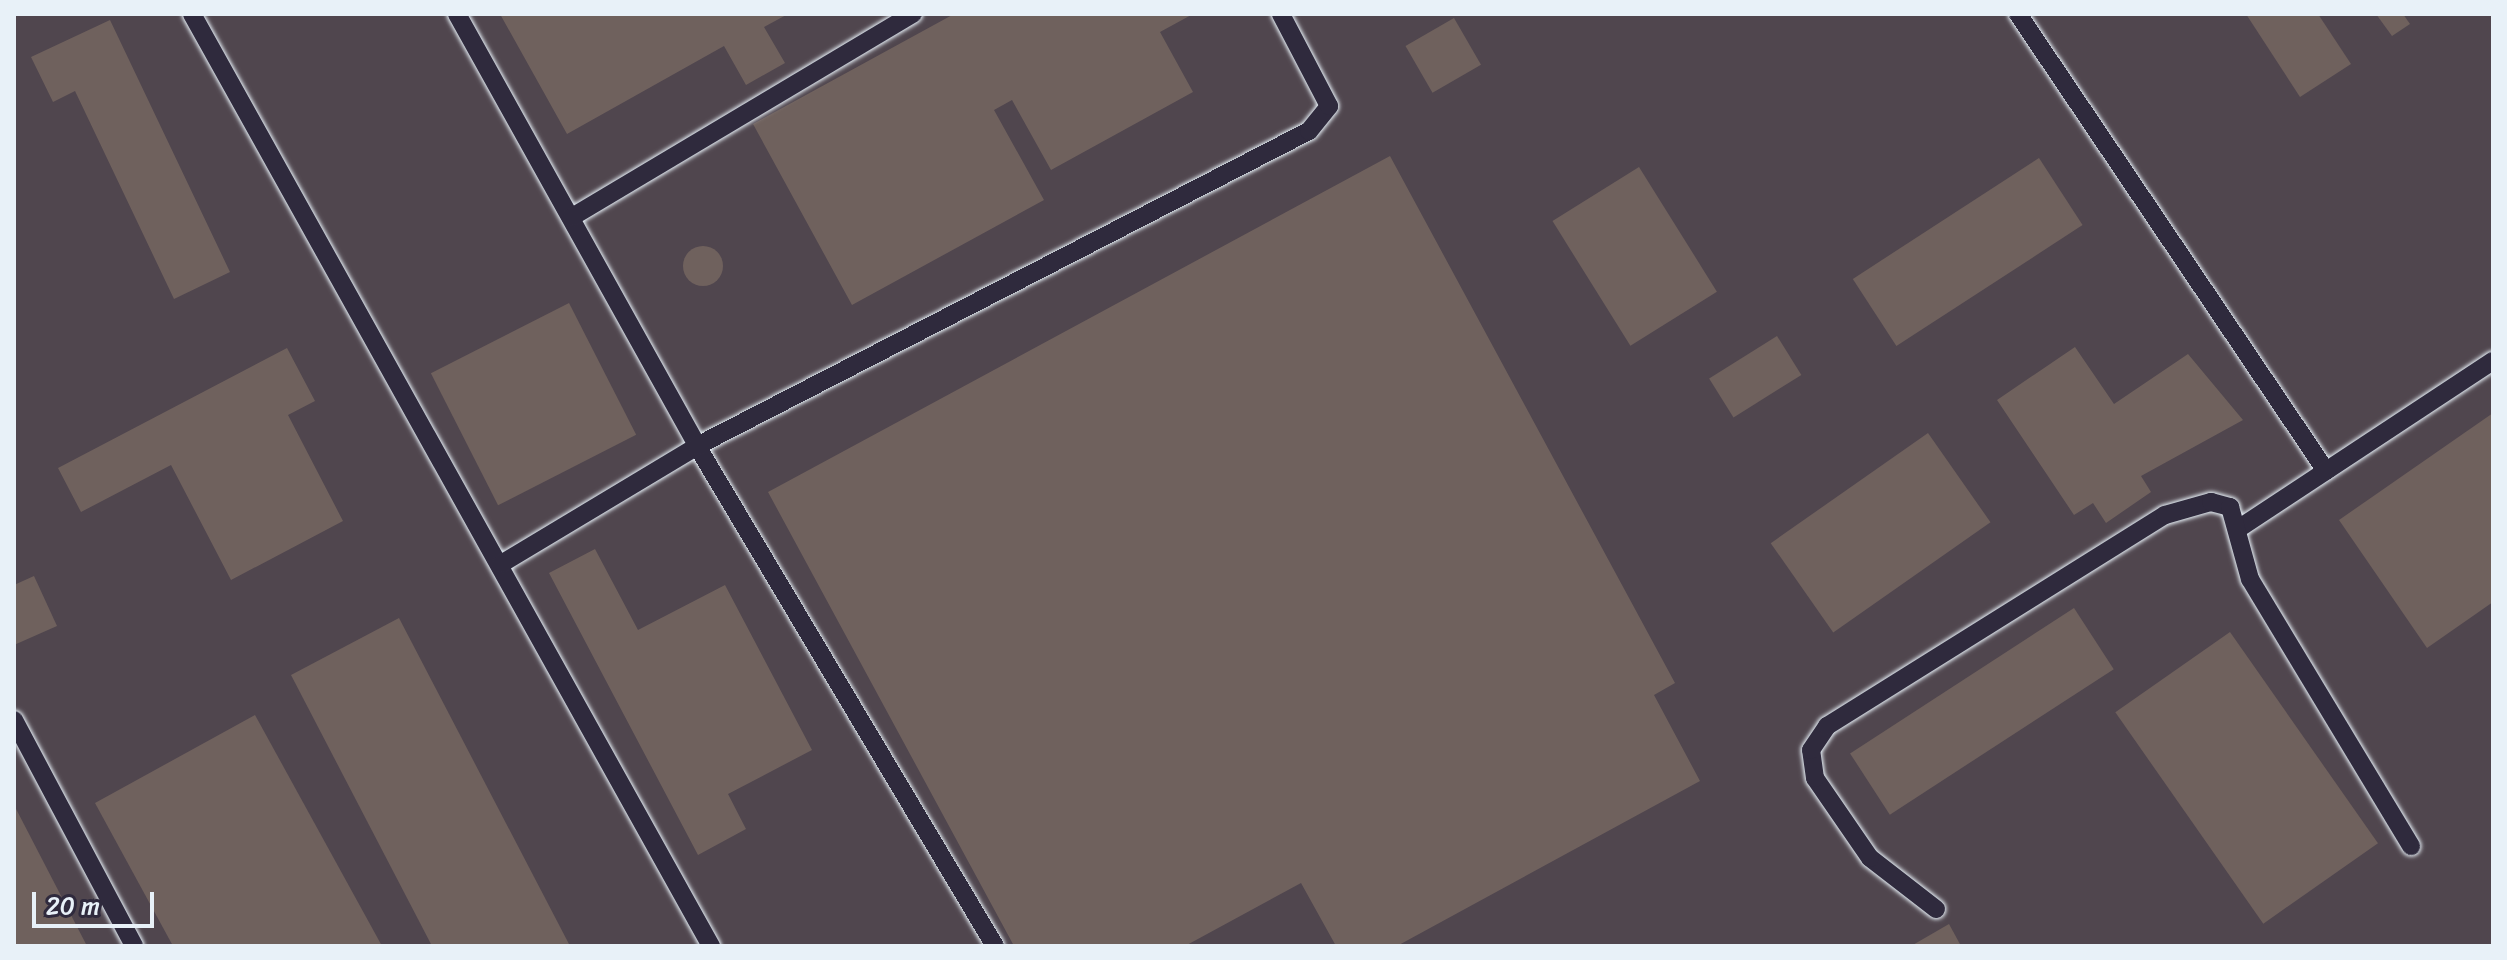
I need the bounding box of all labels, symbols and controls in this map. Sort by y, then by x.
scale bar [36,876,158,926]
text: 20 m [46,885,100,927]

